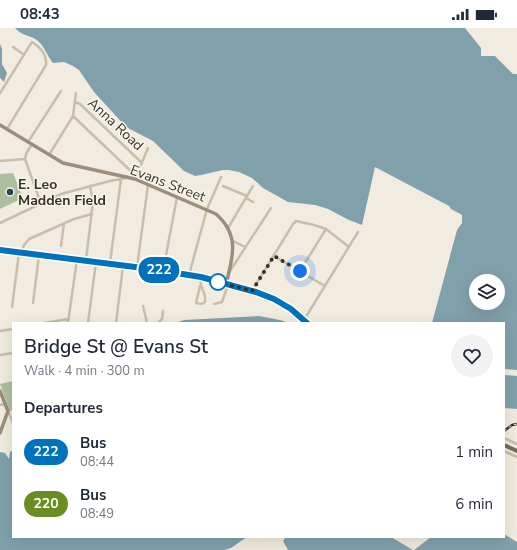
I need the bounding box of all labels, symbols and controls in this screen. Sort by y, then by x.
text: 08:43 [20,4,60,24]
street label: Anna Road [84,94,148,155]
street label: Evans Street [128,160,208,207]
place label: E. Leo Madden Field [18,175,106,210]
marker: E. Leo Madden Field [5,187,15,197]
line badge: 222 [136,257,182,283]
text: 222 [146,260,172,279]
your location [290,261,310,281]
unlabelled marker [209,273,227,291]
map controls [469,274,505,310]
button: layers [469,274,505,310]
text: Bridge St @ Evans St [24,334,208,360]
button: heart [451,335,493,377]
text: Walk · 4 min · 300 m [24,362,145,380]
text: Departures [24,398,103,418]
text: Bus [80,433,106,453]
text: 222 [33,442,59,461]
text: 1 min [455,442,493,462]
text: 08:44 [80,453,114,471]
text: Bus [80,485,106,505]
text: 220 [33,494,59,513]
text: 6 min [455,494,493,514]
text: 08:49 [80,505,114,523]

